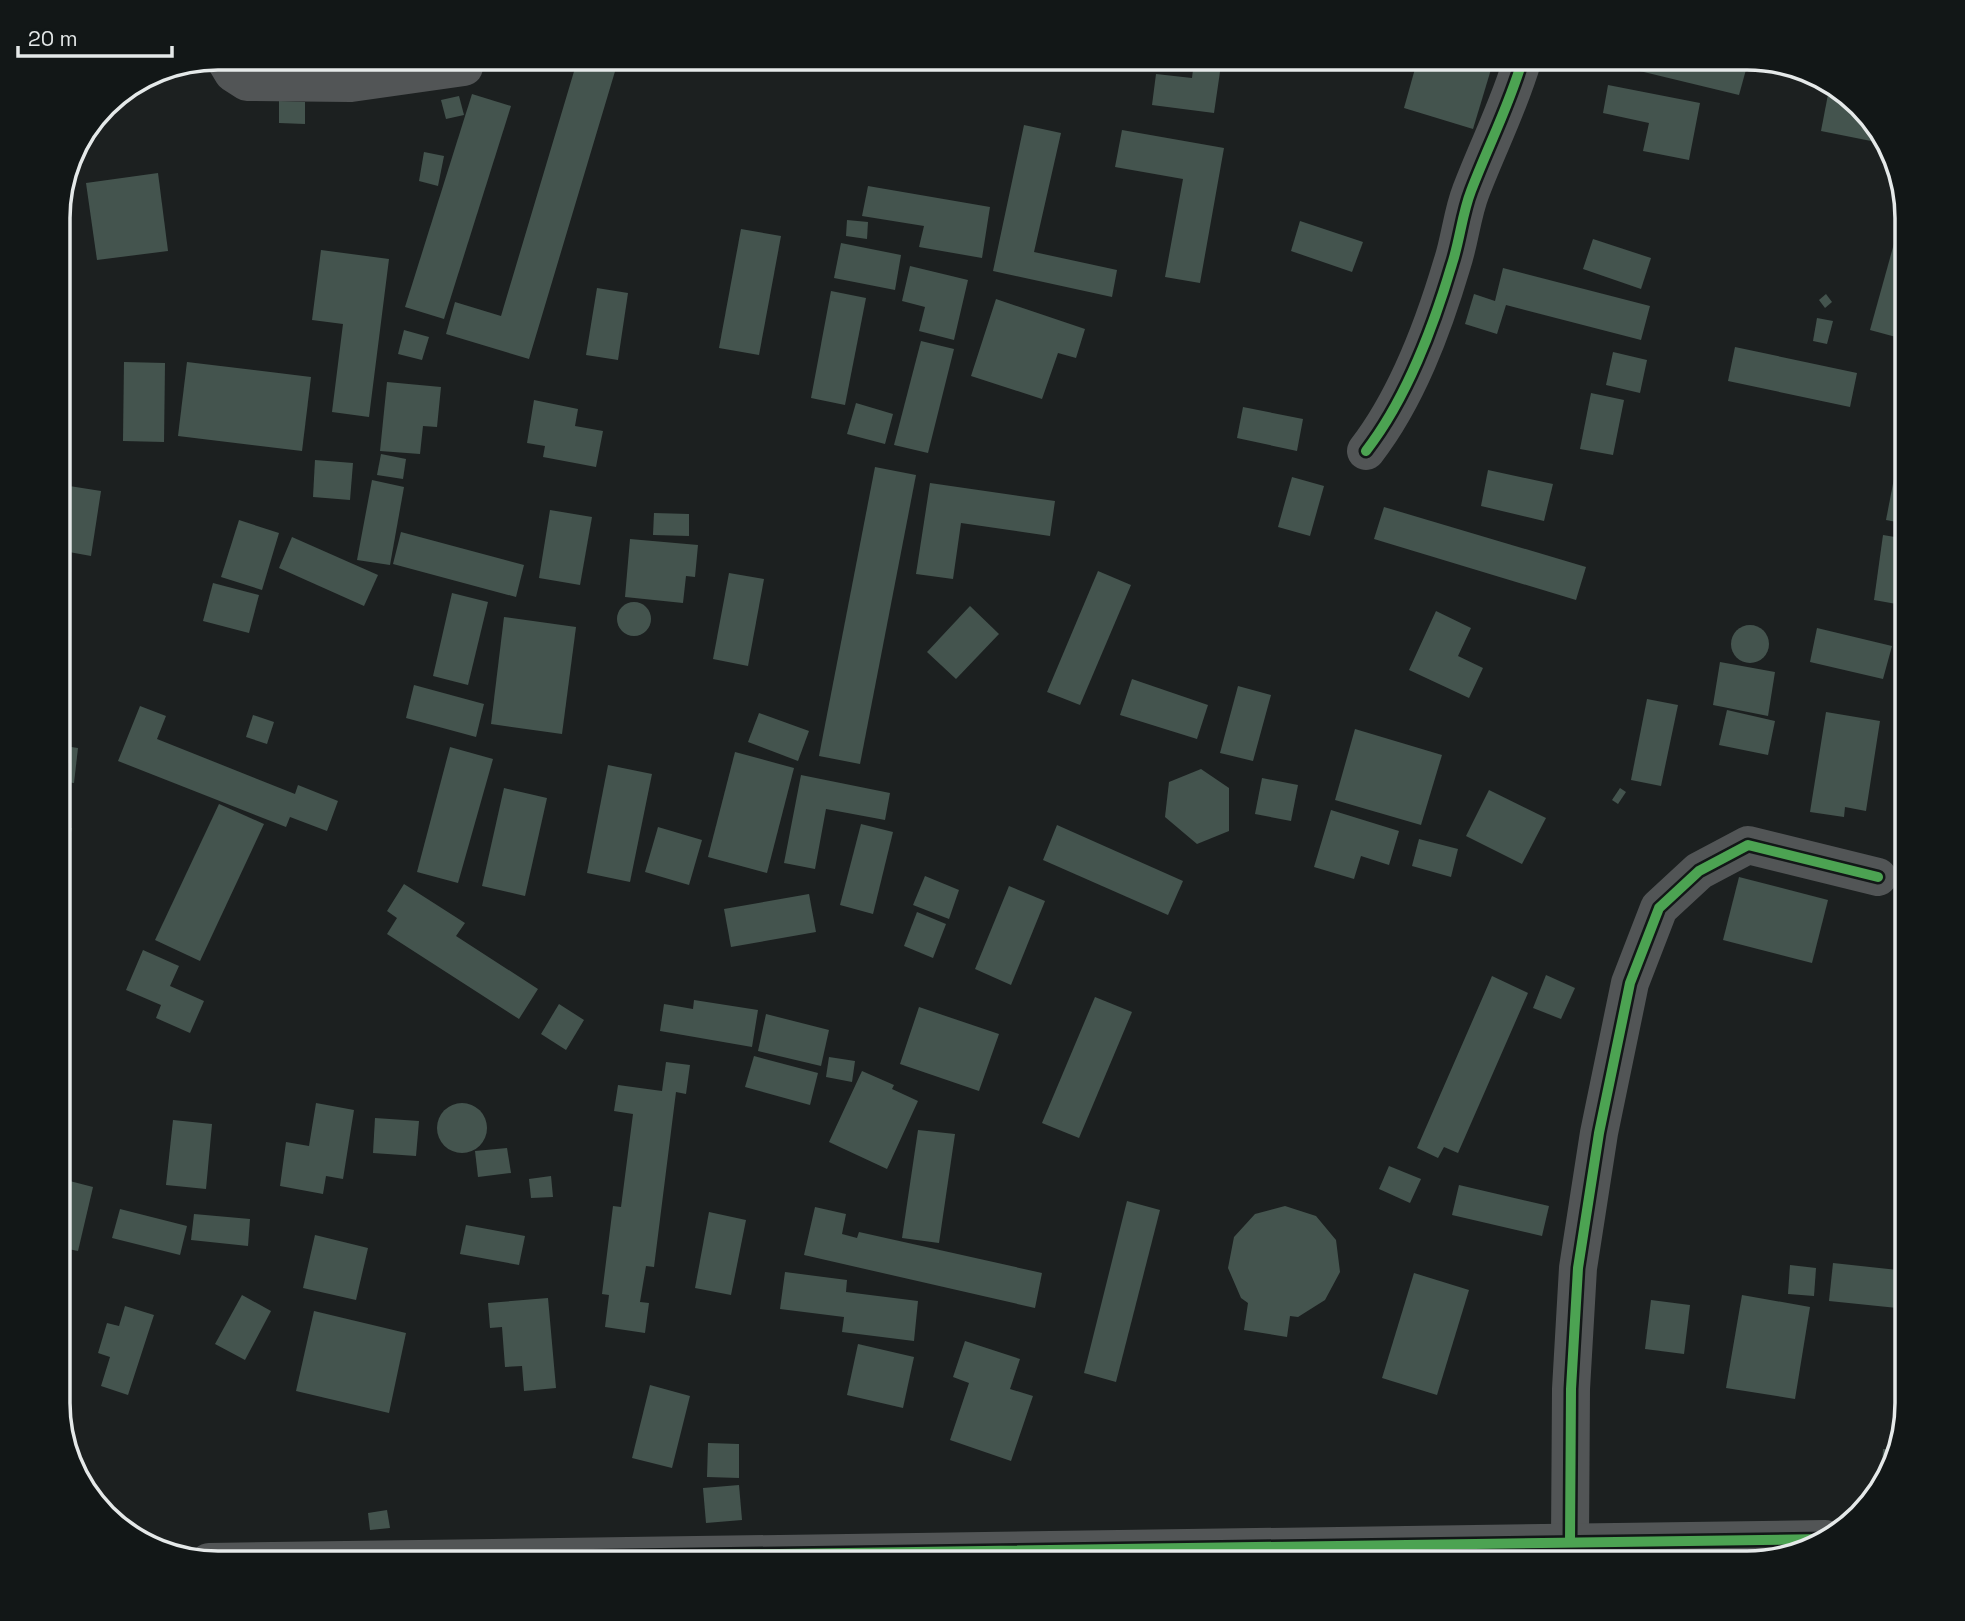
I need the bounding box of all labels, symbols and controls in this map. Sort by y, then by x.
scale bar [18,14,172,58]
text: 20 m [28,25,78,52]

